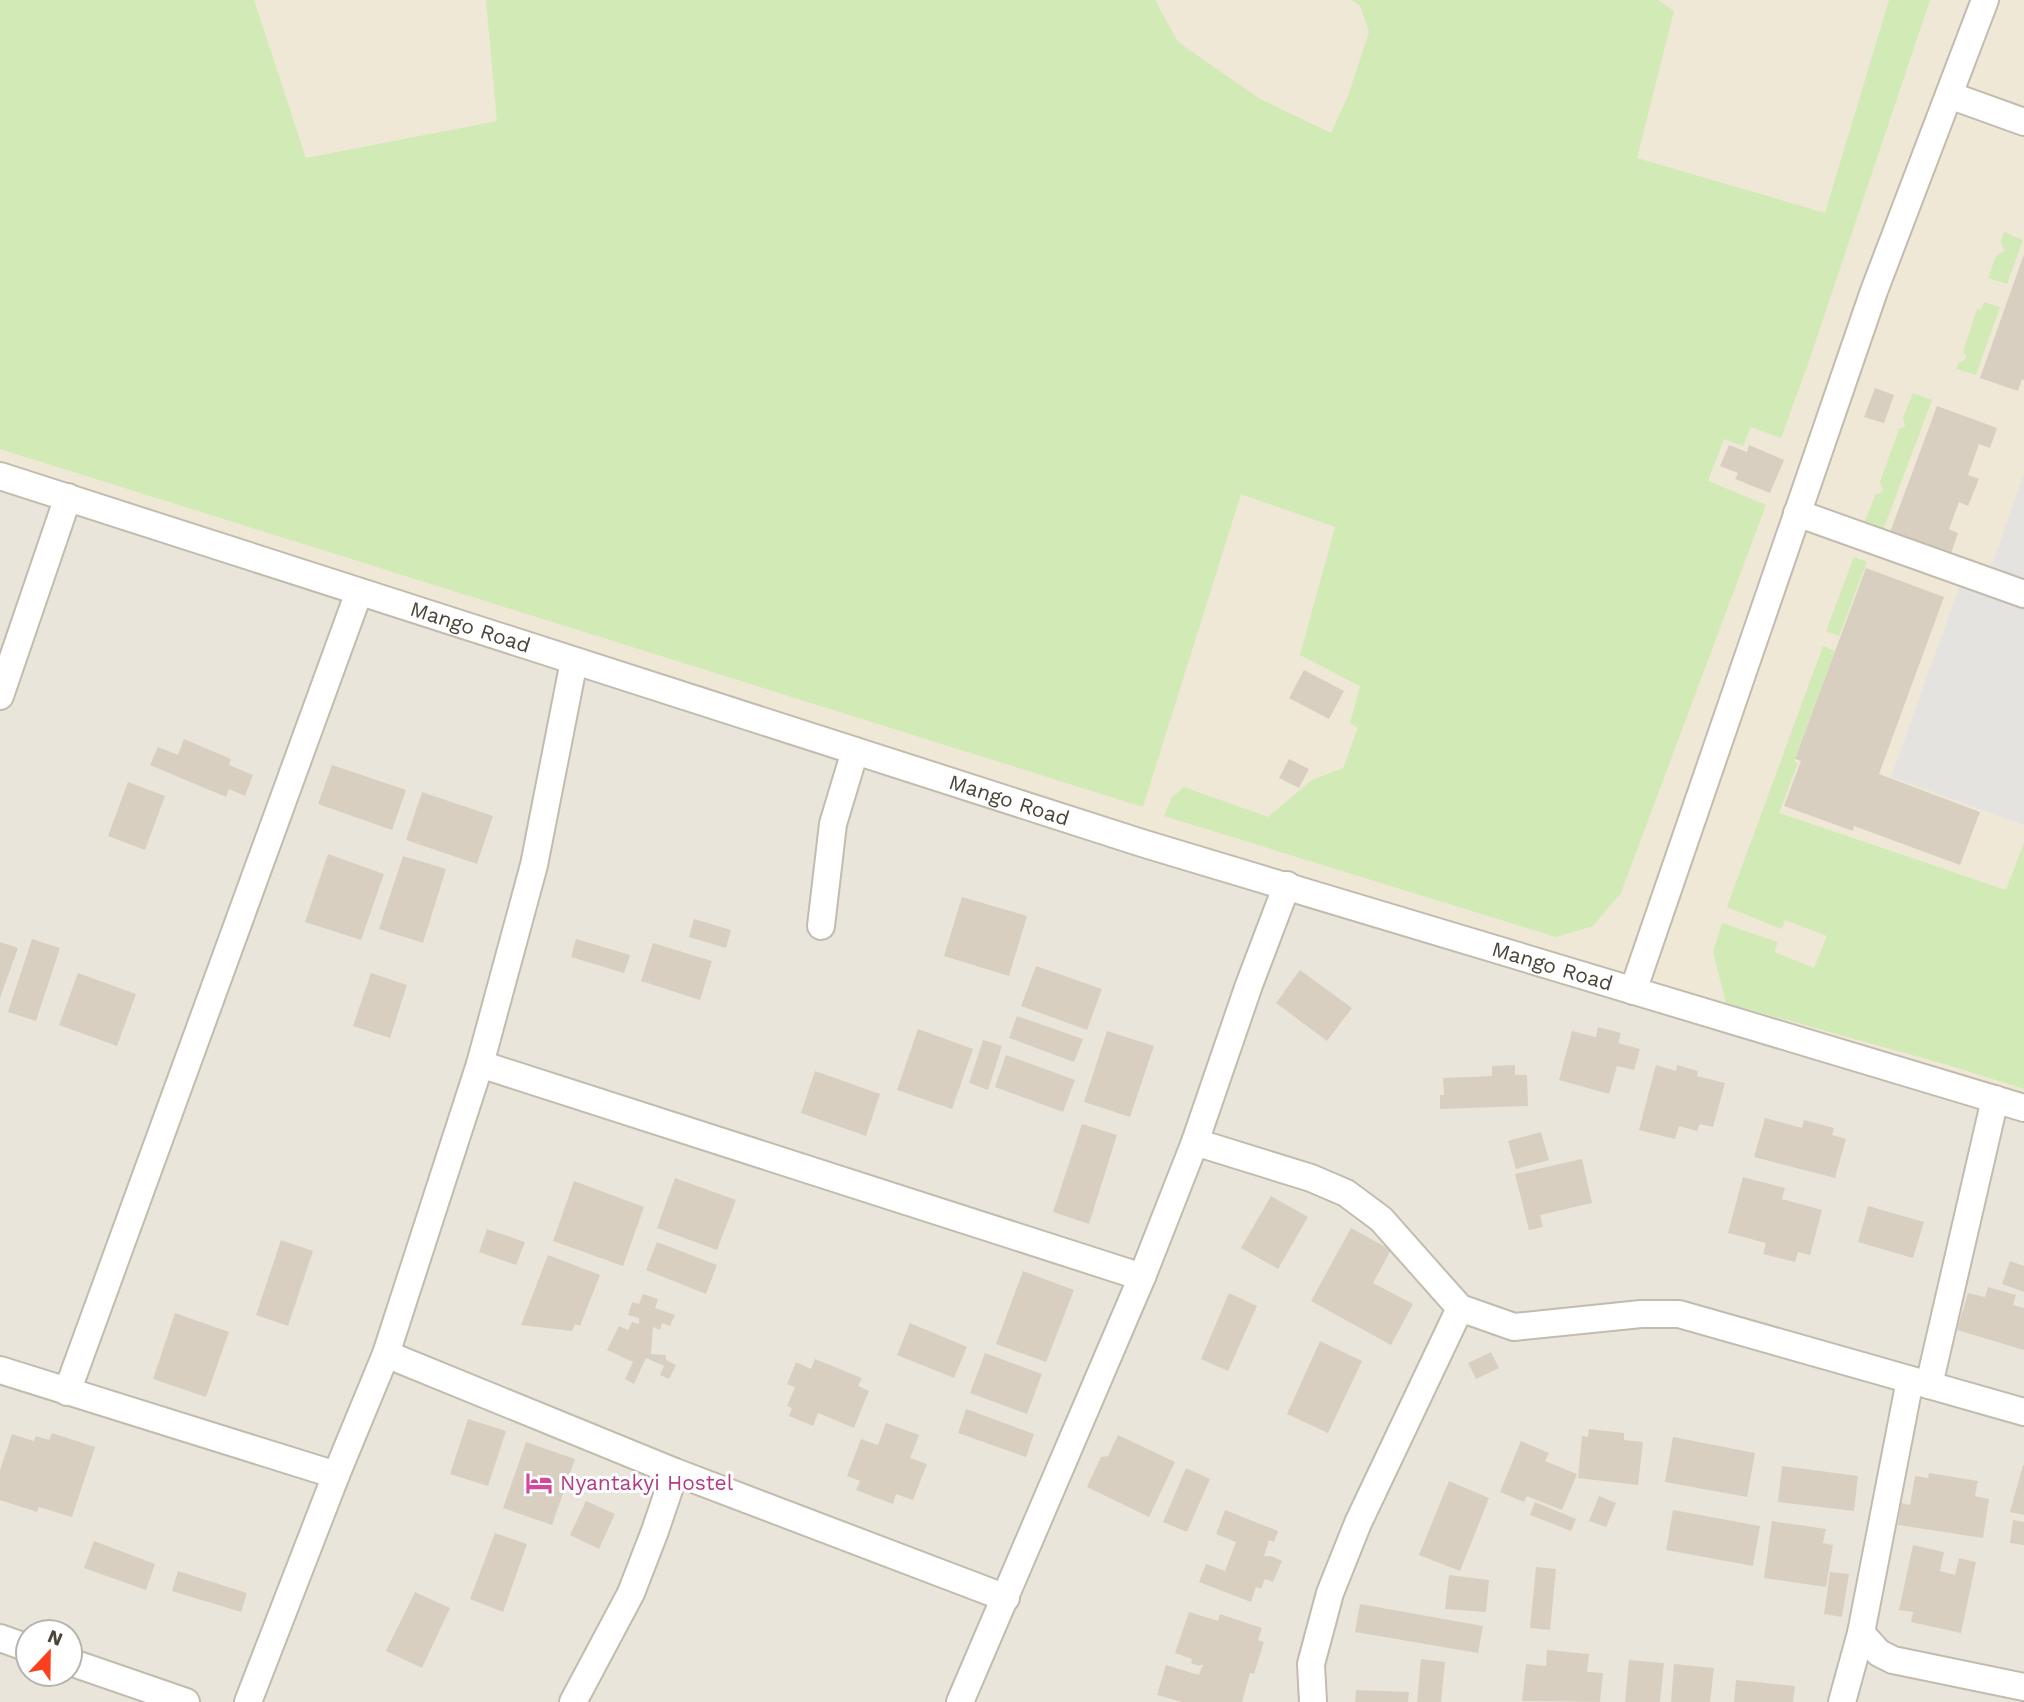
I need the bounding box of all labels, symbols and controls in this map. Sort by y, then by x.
street label: Mango Road [407,596,534,658]
street label: Mango Road [946,769,1073,831]
street label: Mango Road [1489,936,1616,996]
hotel icon: Nyantakyi Hostel [524,1468,554,1498]
place label: Nyantakyi Hostel [560,1470,734,1495]
north arrow [14,1618,84,1688]
text: N [44,1624,66,1651]

